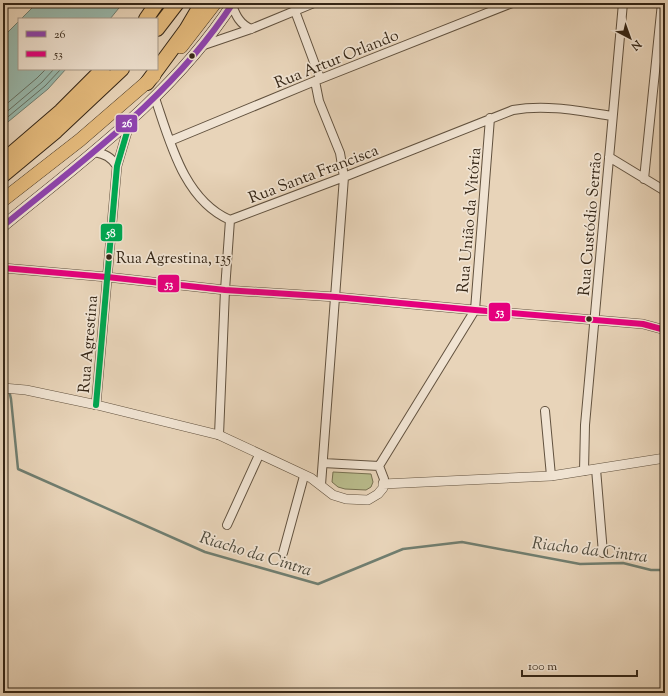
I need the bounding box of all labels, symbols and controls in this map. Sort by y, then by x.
legend [18,18,158,70]
north arrow [610,18,650,58]
street label: Rua Artur Orlando [271,25,403,96]
text: 26 [54,26,66,44]
text: N [627,35,645,54]
text: 53 [53,46,63,64]
unlabelled marker [187,51,197,61]
line badge: 26 [115,114,138,133]
text: 26 [122,116,133,132]
street label: Rua Santa Francisca [246,140,383,211]
street label: Rua União da Vitória [453,146,488,294]
street label: Rua Custódio Serrão [574,151,609,297]
line badge: 58 [100,223,123,242]
text: 58 [105,226,116,242]
place label: Rua Agrestina, 135 [116,249,231,270]
marker: Rua Agrestina, 135 [104,252,114,262]
line badge: 53 [157,274,180,293]
text: 53 [164,277,174,293]
street label: Rua Agrestina [74,294,105,394]
line badge: 53 [488,302,511,322]
text: 53 [495,305,505,321]
unlabelled marker [584,314,594,324]
water label: Riacho da Cintra [196,526,315,583]
water label: Riacho da Cintra [531,532,649,570]
scale bar [522,652,637,678]
text: 100 m [528,658,557,676]

